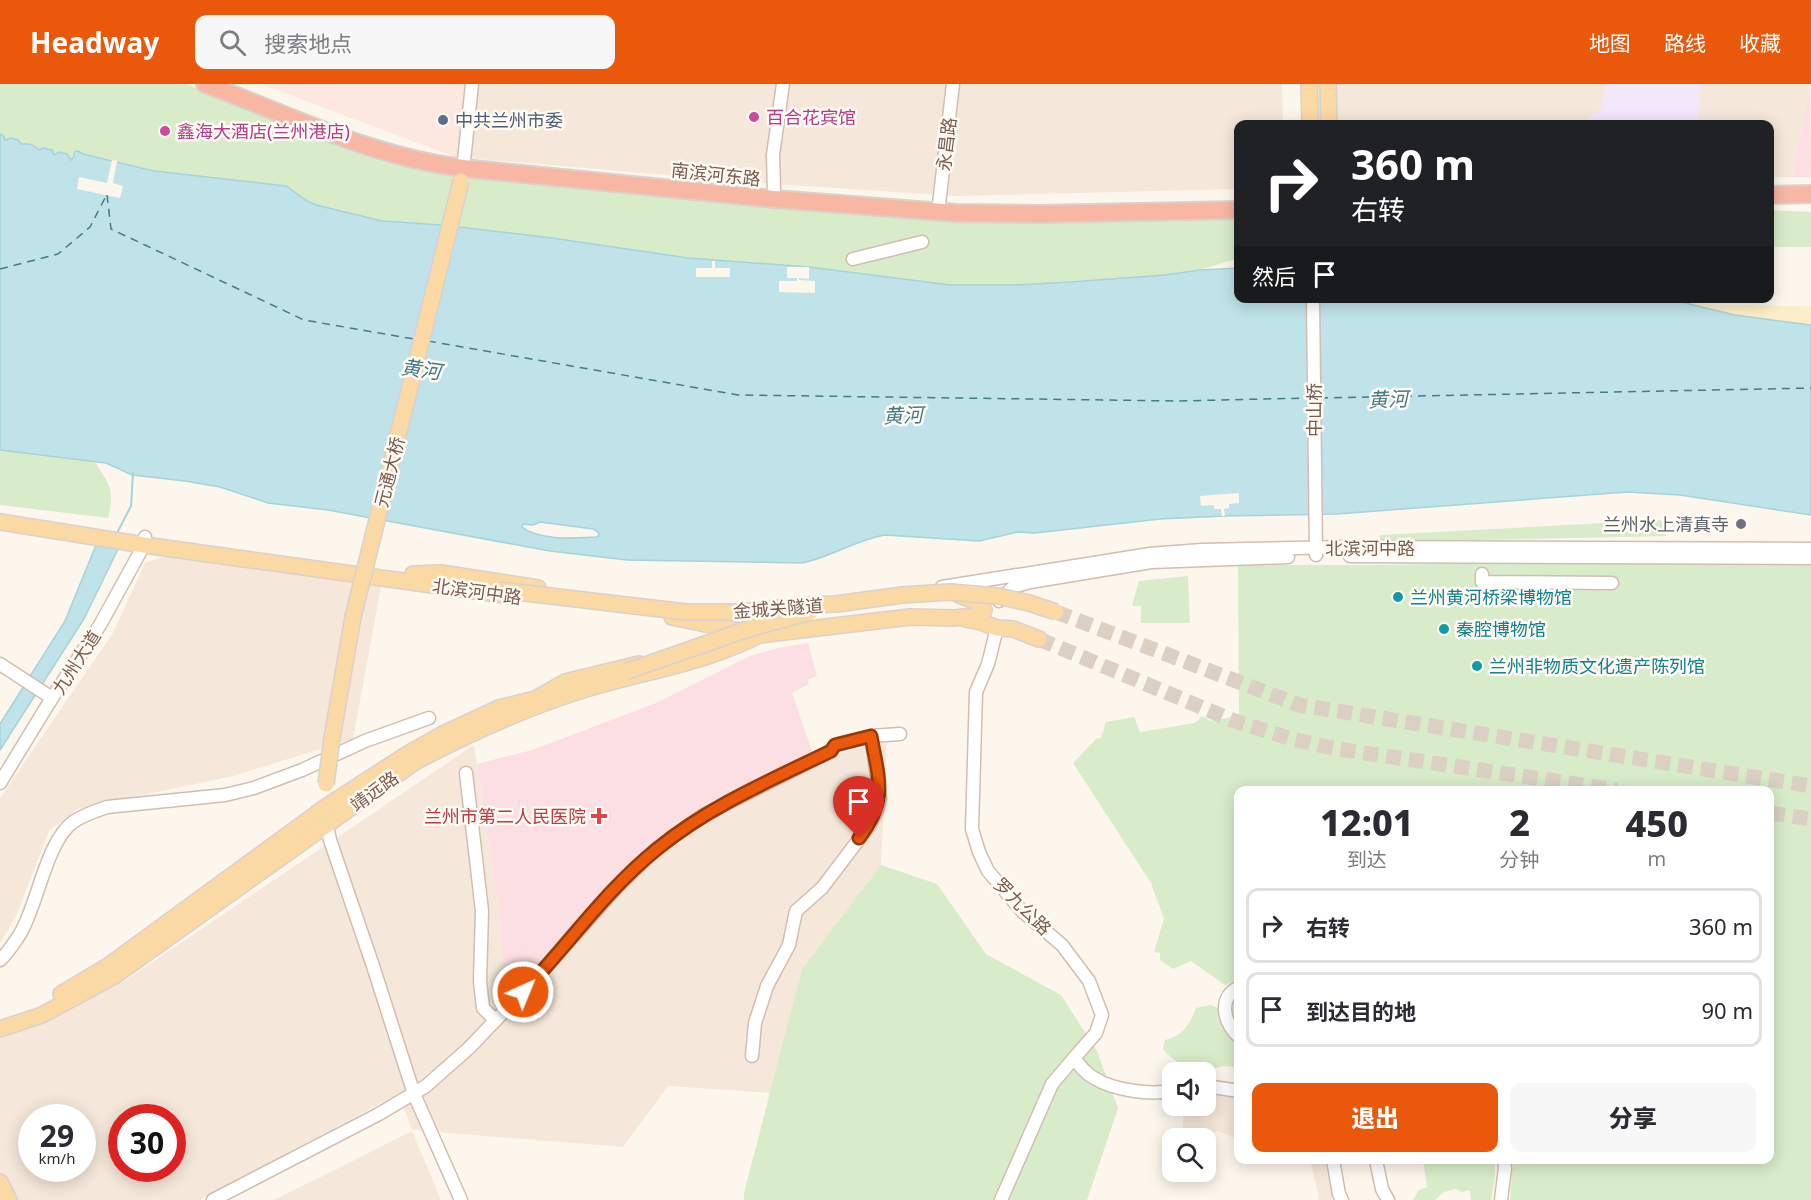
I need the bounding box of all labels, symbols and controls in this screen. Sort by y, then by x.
search box [195,15,615,69]
text: Headway [30,23,159,61]
icon: search [216,26,249,59]
text: 搜索地点 [264,28,352,58]
text: 地图 [1589,29,1631,57]
text: 路线 [1664,29,1706,57]
text: 收藏 [1739,29,1781,57]
place label: 百合花宾馆 [766,105,856,129]
place label: 中共兰州市委 [455,108,563,132]
marker: 百合花宾馆 [747,110,761,124]
marker: 中共兰州市委 [436,113,450,127]
street label: 永昌路 [931,116,961,172]
place label: 鑫海大酒店(兰州港店) [177,119,350,143]
marker: 鑫海大酒店(兰州港店) [158,124,172,138]
text: 360 m [1351,135,1475,192]
icon: right [1252,144,1330,222]
street label: 南滨河东路 [670,157,762,191]
text: 右转 [1351,191,1405,228]
icon: arrive [1308,258,1341,291]
text: 然后 [1252,261,1296,291]
water label: 黄河 [399,353,447,386]
street label: 中山桥 [1302,383,1326,437]
water label: 黄河 [1368,385,1412,413]
water label: 黄河 [883,401,927,429]
street label: 元通大桥 [369,434,409,510]
place label: 兰州水上清真寺 [1603,512,1729,536]
marker: 兰州水上清真寺 [1734,517,1748,531]
street label: 北滨河中路 [1325,536,1415,560]
street label: 北滨河中路 [431,573,523,609]
place label: 兰州黄河桥梁博物馆 [1410,585,1572,609]
marker: 兰州黄河桥梁博物馆 [1391,590,1405,604]
street label: 金城关隧道 [732,593,824,623]
place label: 秦腔博物馆 [1456,617,1546,641]
marker: 秦腔博物馆 [1437,622,1451,636]
street label: 九州大道 [46,625,106,699]
place label: 兰州非物质文化遗产陈列馆 [1489,654,1705,678]
marker: 兰州非物质文化遗产陈列馆 [1470,659,1484,673]
street label: 靖远路 [345,765,403,817]
pin [833,776,884,838]
icon: arrive [842,785,875,818]
text: 12:01 [1320,798,1414,847]
text: 2 [1509,798,1530,847]
text: 450 [1626,799,1688,848]
place label: 兰州市第二人民医院 [424,804,586,828]
marker: 兰州市第二人民医院 [590,807,608,825]
text: m [1647,845,1666,872]
text: 到达 [1347,846,1387,873]
text: 分钟 [1500,846,1540,873]
street label: 罗九公路 [989,872,1057,940]
icon: right [1255,909,1288,942]
text: 360 m [1689,911,1753,941]
text: 右转 [1306,912,1350,942]
position arrow [491,960,555,1024]
icon: arrive [1255,993,1288,1026]
text: 90 m [1702,995,1753,1025]
text: 到达目的地 [1306,996,1416,1026]
map controls [1162,1062,1216,1182]
button: sound [1162,1062,1216,1116]
button: 退出 [1252,1083,1498,1152]
button: 分享 [1510,1083,1756,1152]
speed limit sign: 30 [108,1104,186,1182]
text: 29 [40,1115,74,1156]
button: search [1162,1128,1216,1182]
text: km/h [39,1148,75,1168]

